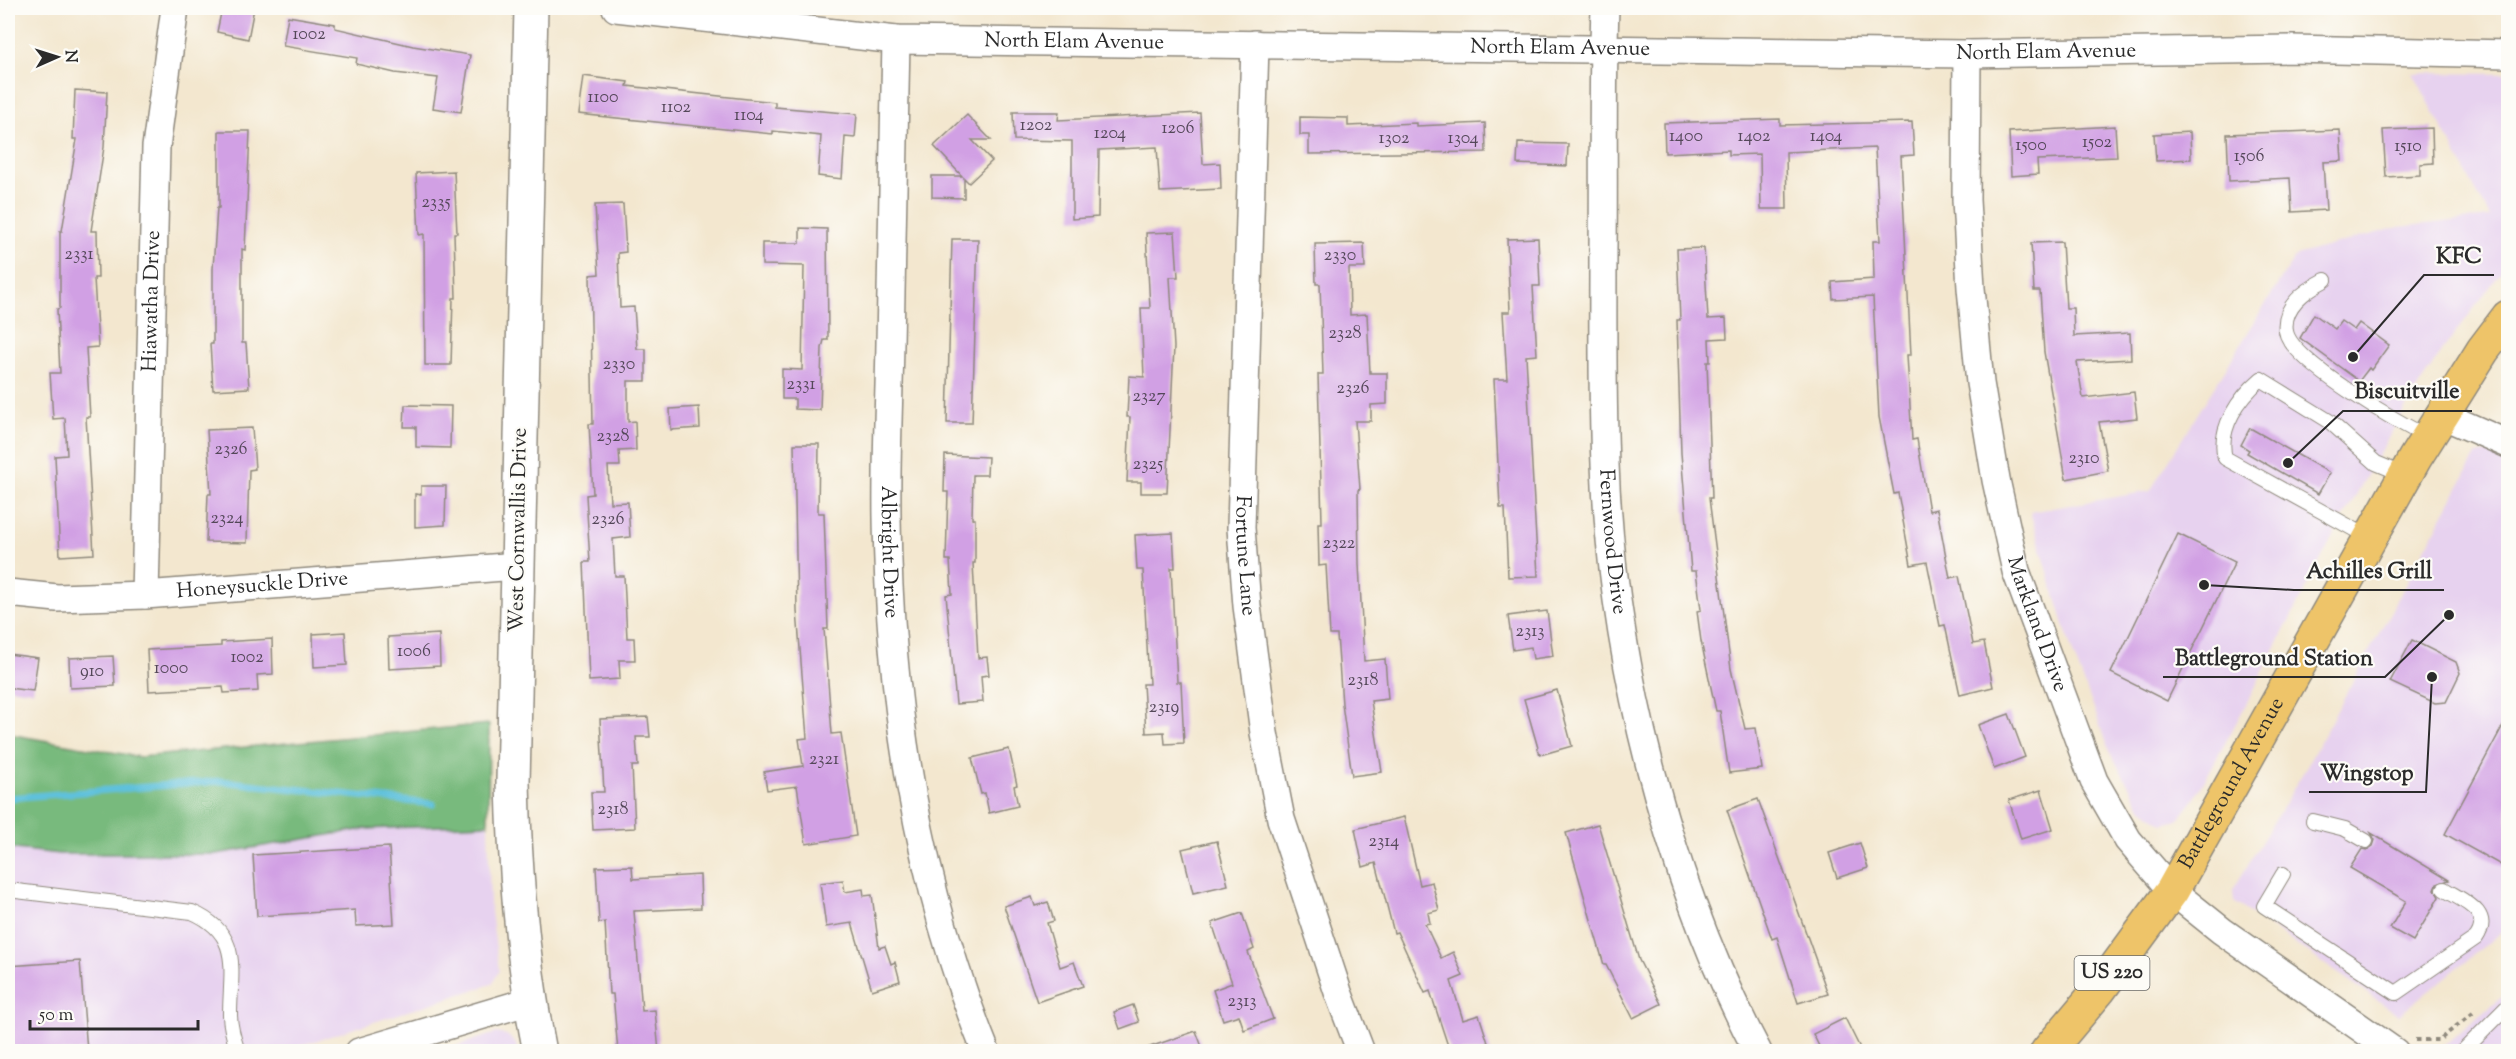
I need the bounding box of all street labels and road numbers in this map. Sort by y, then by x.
street label: North Elam Avenue [984,26,1164,59]
street label: North Elam Avenue [1470,33,1650,65]
street label: North Elam Avenue [1956,36,2136,69]
street label: Hiawatha Drive [135,230,169,372]
street label: West Cornwallis Drive [502,427,536,633]
street label: Fernwood Drive [1590,468,1634,616]
street label: Albright Drive [872,485,906,619]
street label: Fortune Lane [1226,495,1263,618]
street label: Markland Drive [1998,554,2075,696]
street label: Honeysuckle Drive [175,564,349,607]
street label: Battleground Avenue [2172,692,2293,875]
road number: US 220 [2074,956,2150,990]

